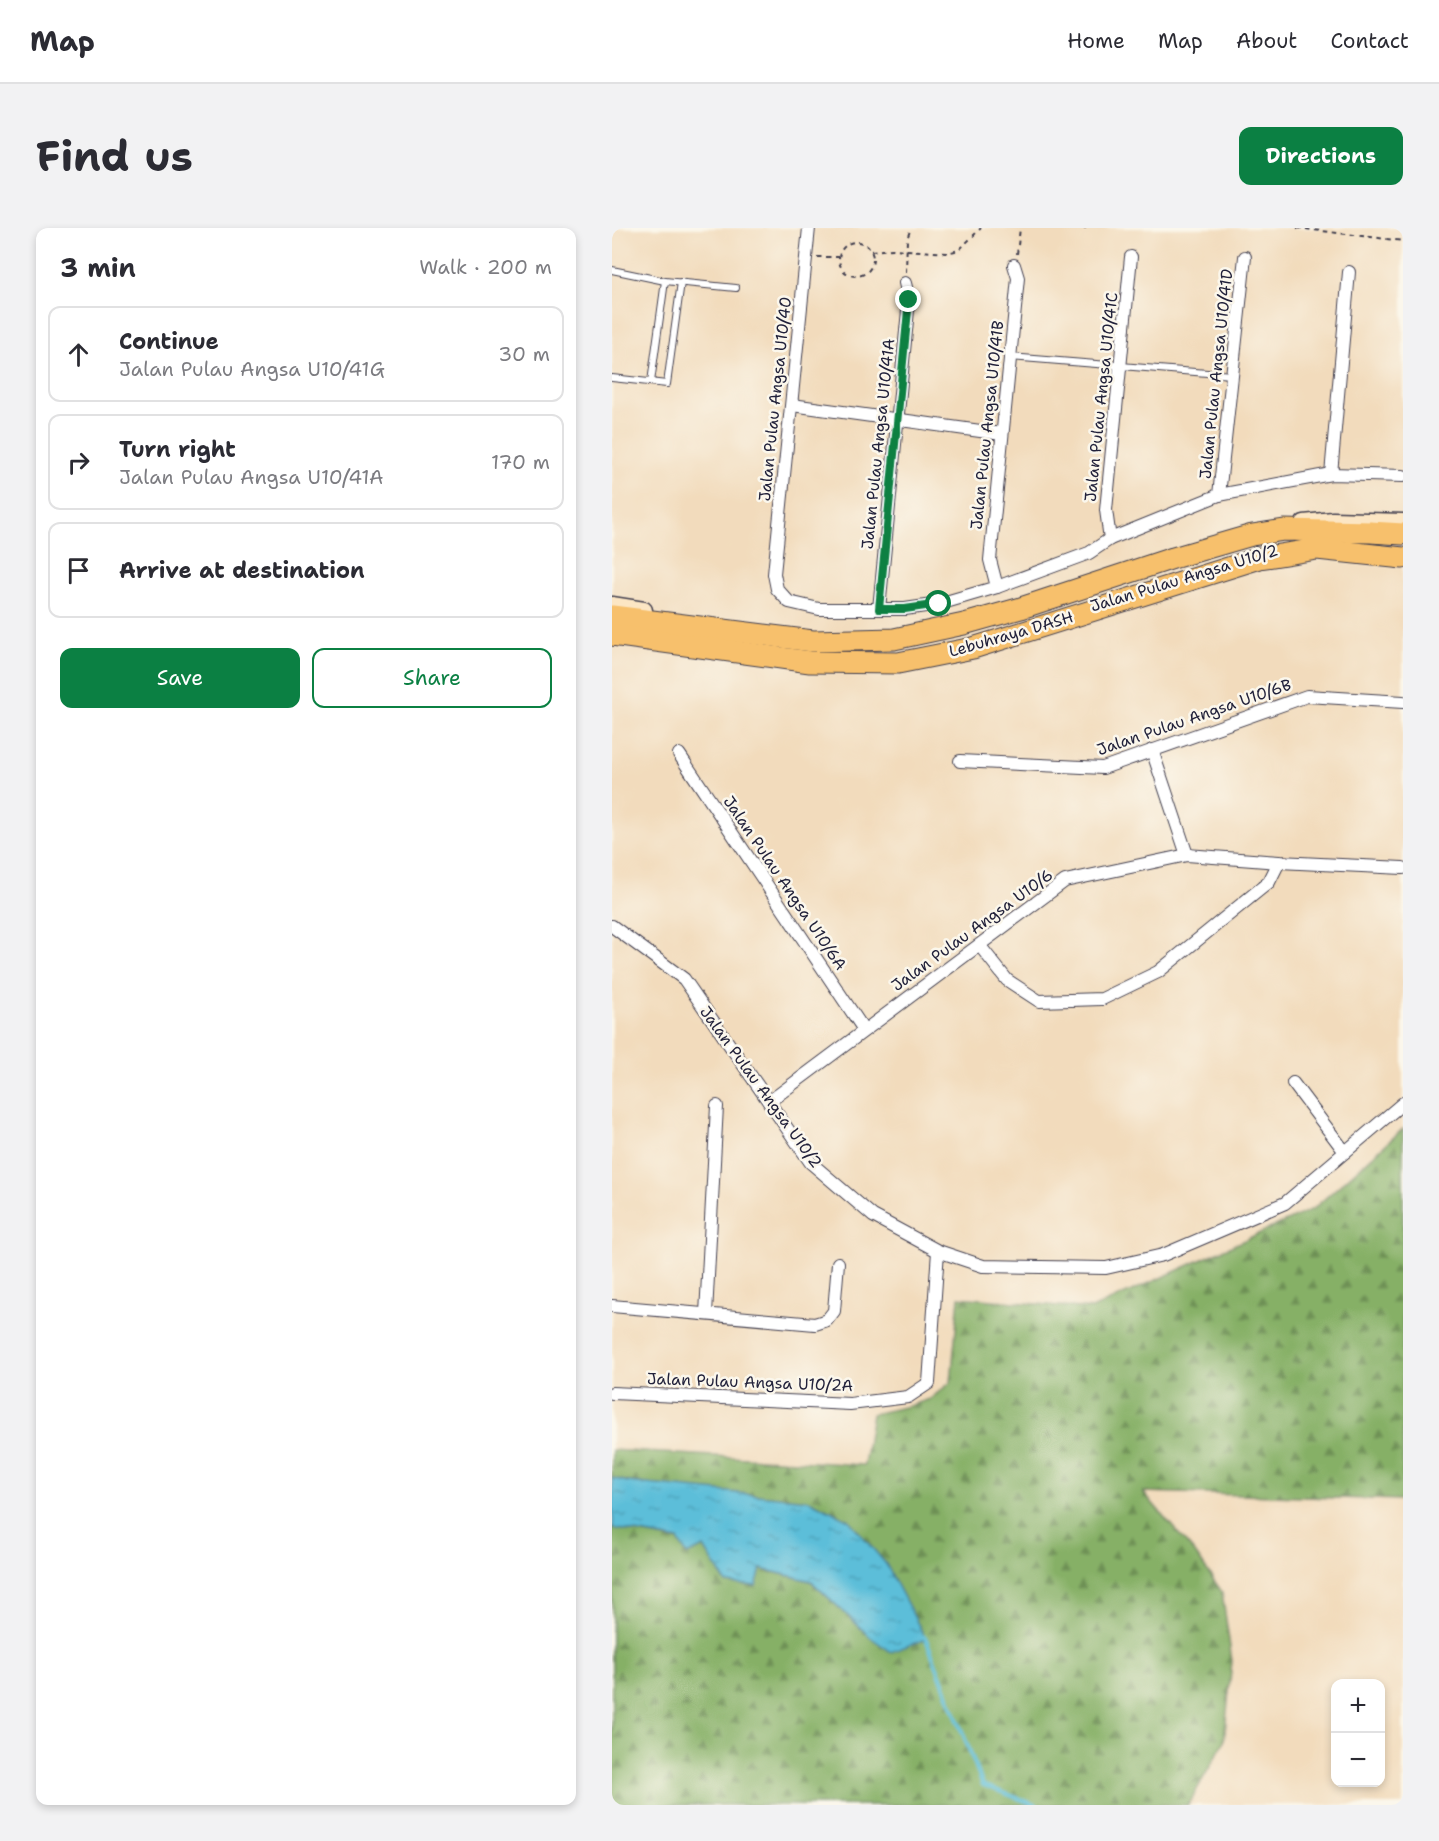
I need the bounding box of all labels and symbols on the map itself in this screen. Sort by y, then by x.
street label: Jalan Pulau Angsa U10/41D [1195,268,1237,480]
route end [895,286,921,312]
street label: Jalan Pulau Angsa U10/41C [1080,291,1122,503]
street label: Jalan Pulau Angsa U10/40 [754,296,796,502]
street label: Jalan Pulau Angsa U10/41B [966,320,1008,530]
street label: Jalan Pulau Angsa U10/41A [856,338,900,550]
street label: Jalan Pulau Angsa U10/2 [1088,539,1280,617]
route start [925,590,951,616]
street label: Lebuhraya DASH [946,606,1076,662]
street label: Jalan Pulau Angsa U10/6B [1094,674,1294,760]
street label: Jalan Pulau Angsa U10/6A [719,792,851,974]
street label: Jalan Pulau Angsa U10/6 [887,864,1057,996]
street label: Jalan Pulau Angsa U10/2 [695,1002,827,1172]
street label: Jalan Pulau Angsa U10/2A [647,1368,853,1396]

